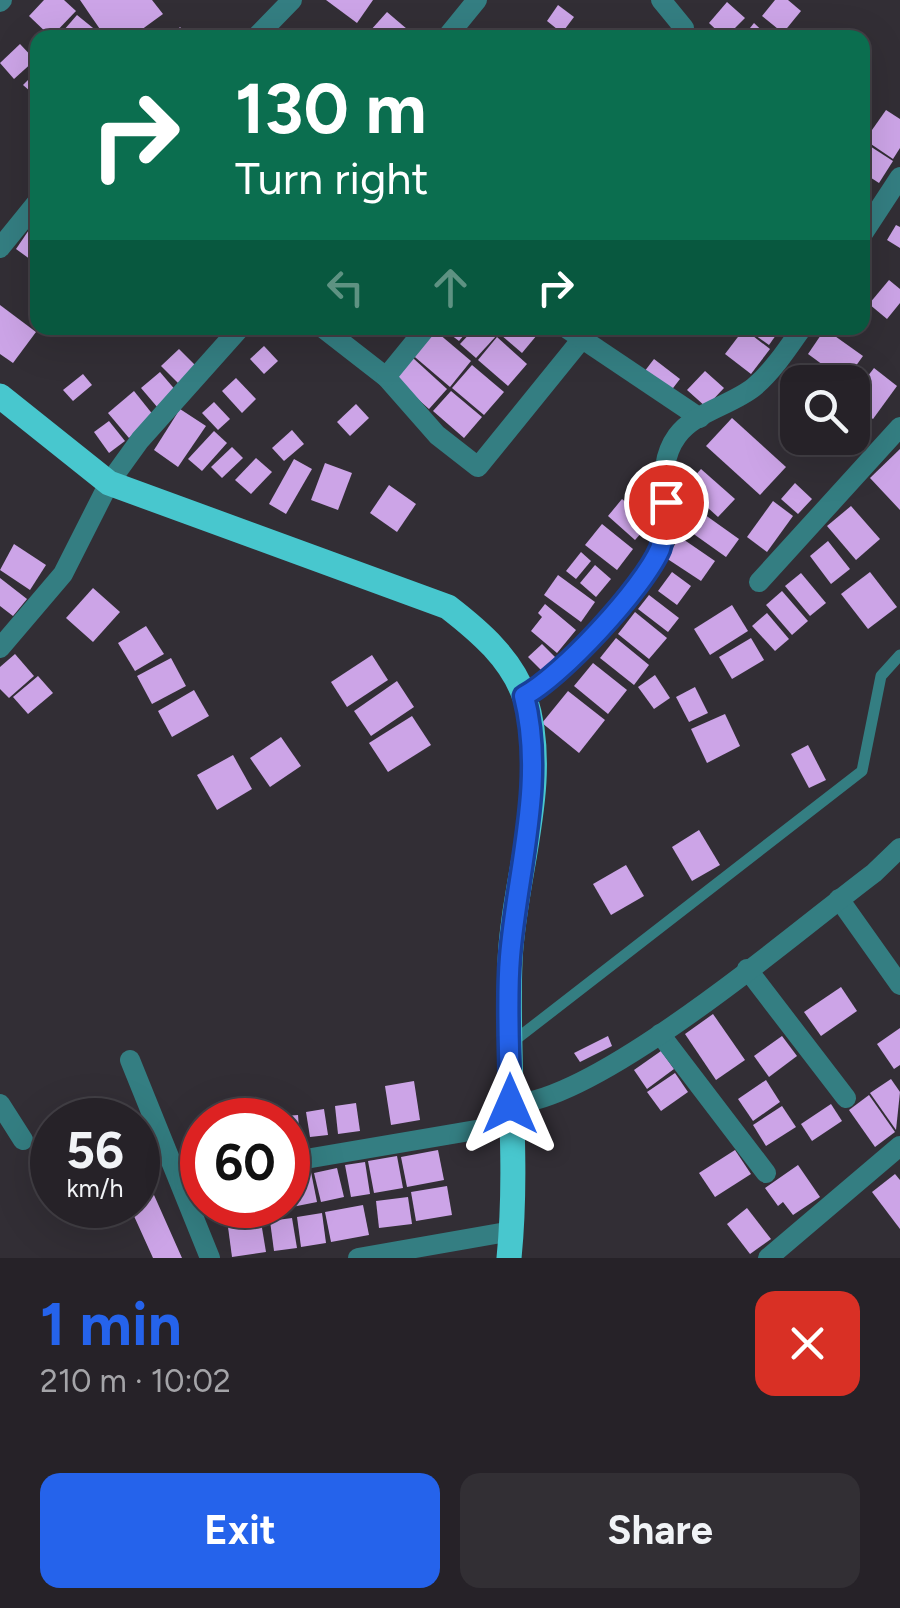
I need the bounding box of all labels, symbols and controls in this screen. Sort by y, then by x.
text: 130 m [235,66,427,151]
icon: right [70,70,200,200]
text: Turn right [235,151,428,205]
icon: left [318,260,373,315]
icon: ahead [423,260,478,315]
icon: right [528,260,583,315]
map controls [780,365,870,455]
button: search [780,365,870,455]
pin [624,460,709,545]
icon: arrive [639,475,694,530]
position arrow [458,1052,562,1156]
speed limit sign: 60 [180,1098,310,1228]
text: 56 [66,1120,124,1181]
text: km/h [66,1173,124,1203]
text: 1 min [40,1288,182,1360]
button: close [755,1291,860,1396]
text: 210 m · 10:02 [40,1362,231,1400]
button: Exit [40,1473,440,1588]
button: Share [460,1473,860,1588]

